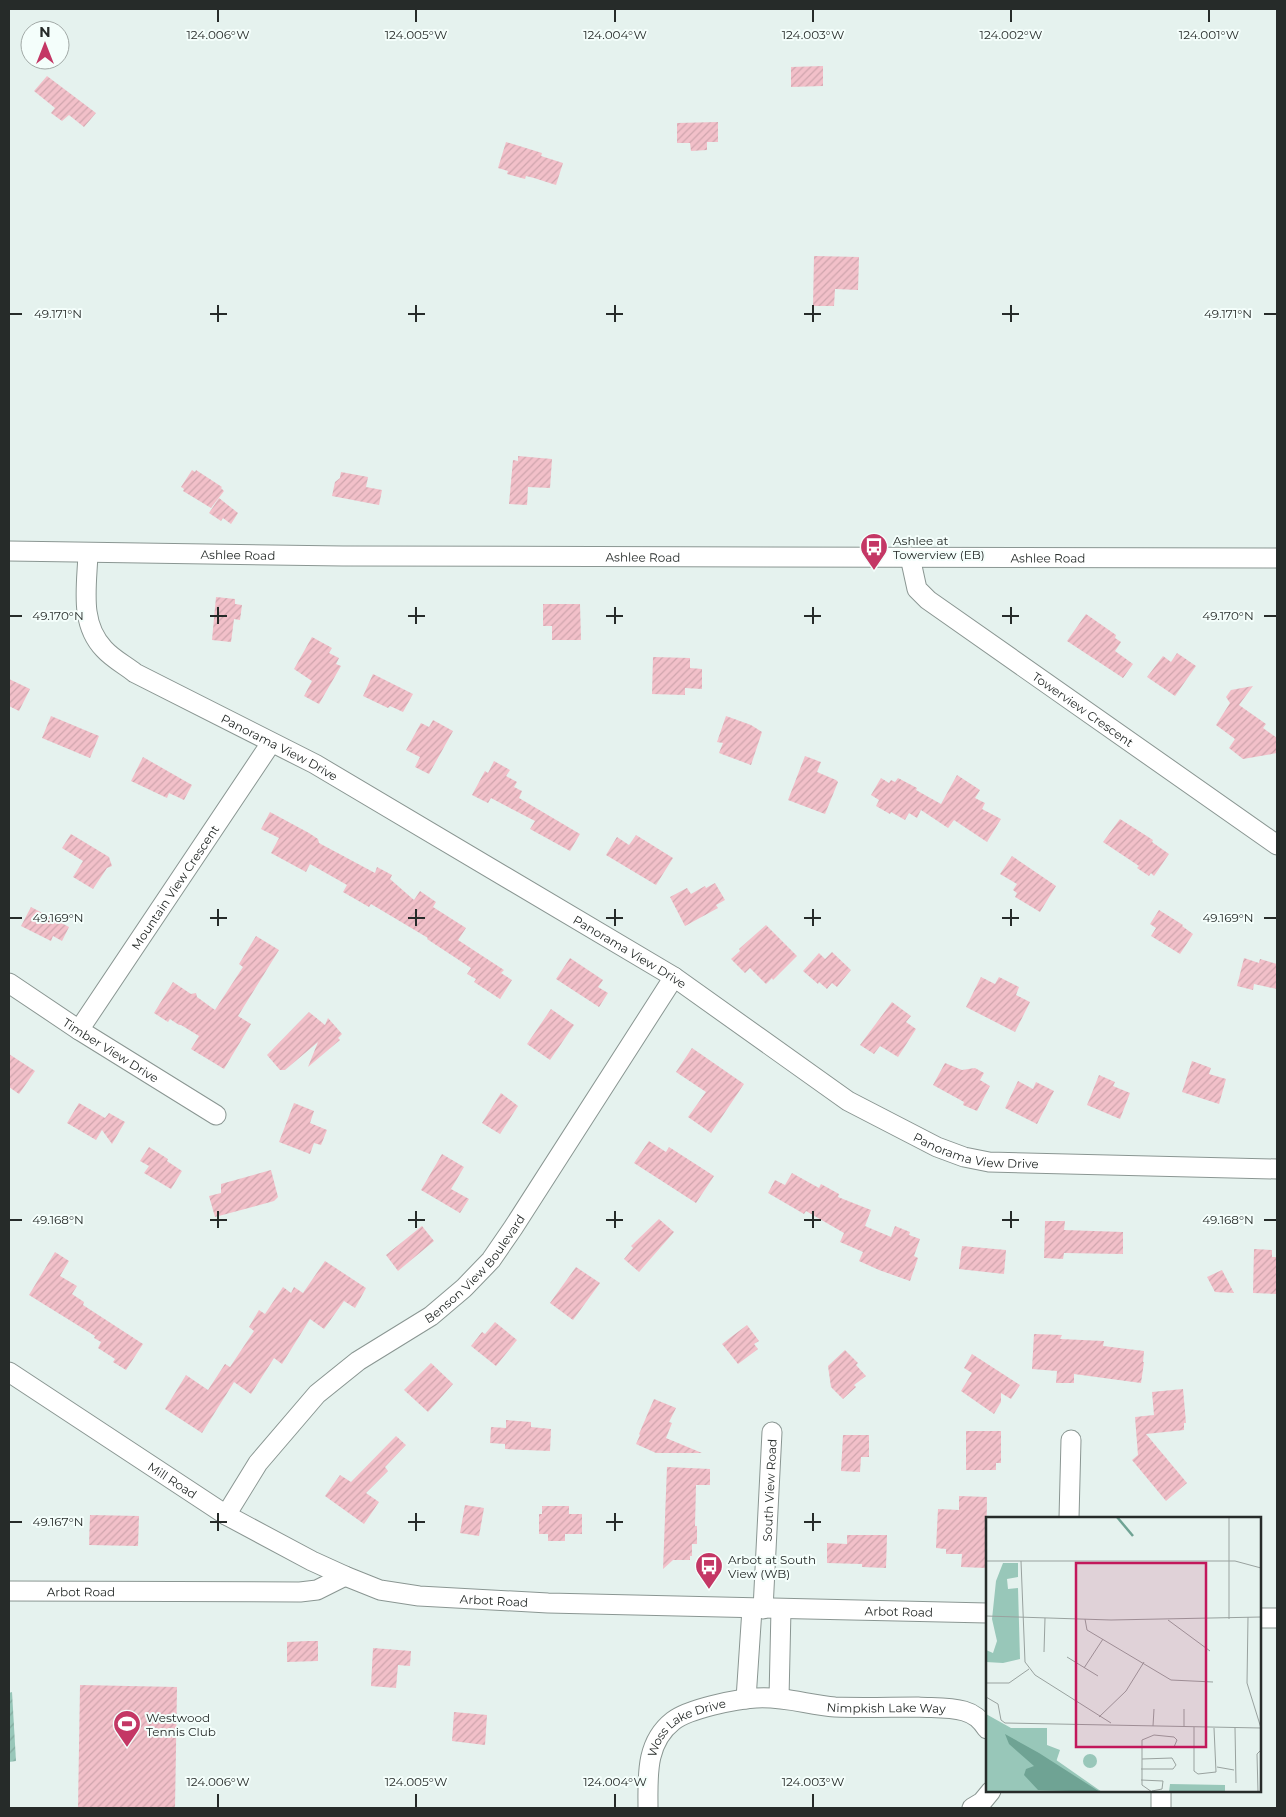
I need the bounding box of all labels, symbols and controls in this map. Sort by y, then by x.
north arrow [20,20,70,70]
text: N [39,23,51,41]
text: 124.006°W [186,27,250,42]
text: 124.005°W [385,27,447,42]
text: 124.004°W [583,27,647,42]
text: 124.003°W [782,27,844,42]
text: 124.002°W [980,27,1042,42]
text: 124.001°W [1179,27,1239,42]
text: 49.171°N [34,306,82,321]
text: 49.171°N [1204,306,1252,321]
bus stop icon: Ashlee at Towerview (EB) [859,532,889,571]
place label: Ashlee at Towerview (EB) [893,533,985,562]
street label: Ashlee Road [200,546,275,562]
street label: Ashlee Road [606,549,680,564]
street label: Ashlee Road [1011,550,1085,565]
text: 49.170°N [32,608,84,623]
text: 49.170°N [1202,608,1254,623]
street label: Towerview Crescent [1030,668,1137,750]
street label: Panorama View Drive [219,710,341,783]
street label: Mountain View Crescent [128,822,222,952]
text: 49.169°N [32,910,84,925]
text: 49.169°N [1202,910,1254,925]
street label: Panorama View Drive [571,912,690,991]
street label: Timber View Drive [60,1014,162,1085]
street label: Panorama View Drive [911,1129,1039,1171]
street label: Benson View Boulevard [422,1211,527,1326]
text: 49.168°N [32,1212,84,1227]
text: 49.168°N [1202,1212,1254,1227]
street label: South View Road [759,1438,779,1542]
street label: Mill Road [145,1458,200,1501]
text: 49.167°N [33,1514,83,1529]
inset map [986,1517,1261,1792]
bus stop icon: Arbot at South View (WB) [694,1551,724,1590]
place label: Arbot at South View (WB) [728,1552,816,1581]
street label: Arbot Road [47,1584,115,1599]
street label: Arbot Road [459,1591,529,1609]
street label: Arbot Road [865,1603,933,1619]
street label: Woss Lake Drive [644,1695,727,1759]
street label: Nimpkish Lake Way [826,1699,947,1716]
sports icon: Westwood Tennis Club [112,1709,142,1748]
place label: Westwood Tennis Club [146,1710,216,1739]
text: 124.006°W [186,1774,250,1789]
text: 124.005°W [385,1774,447,1789]
text: 124.004°W [583,1774,647,1789]
text: 124.003°W [782,1774,844,1789]

